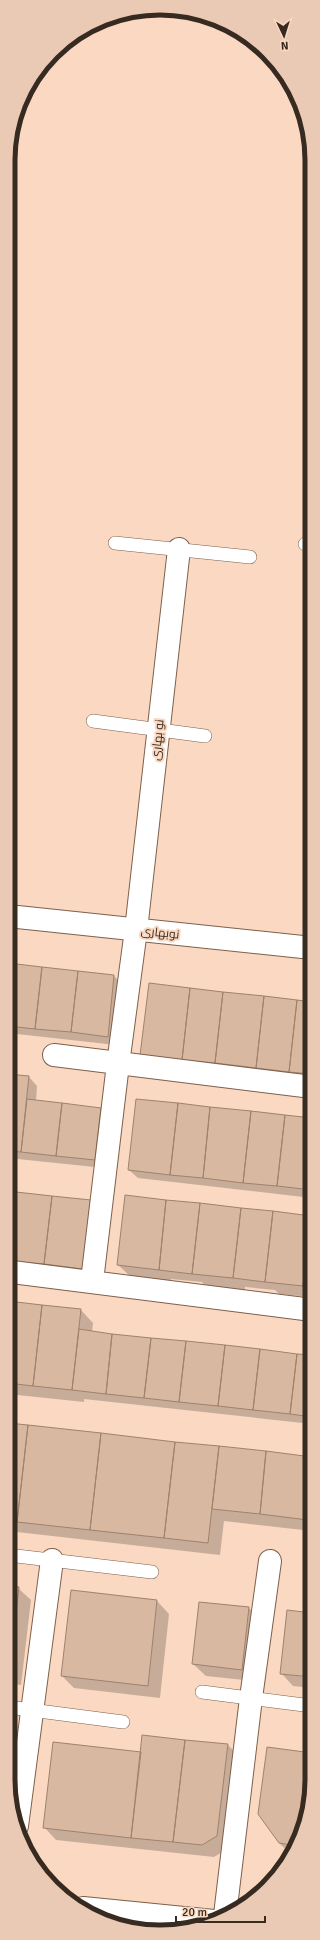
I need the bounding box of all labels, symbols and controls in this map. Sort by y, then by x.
north arrow [264,16,304,56]
text: N [280,39,289,52]
street label: نو بهاری [148,719,168,761]
street label: نوبهاری [140,924,180,942]
scale bar [176,1898,265,1924]
text: 20 m [182,1905,207,1920]

